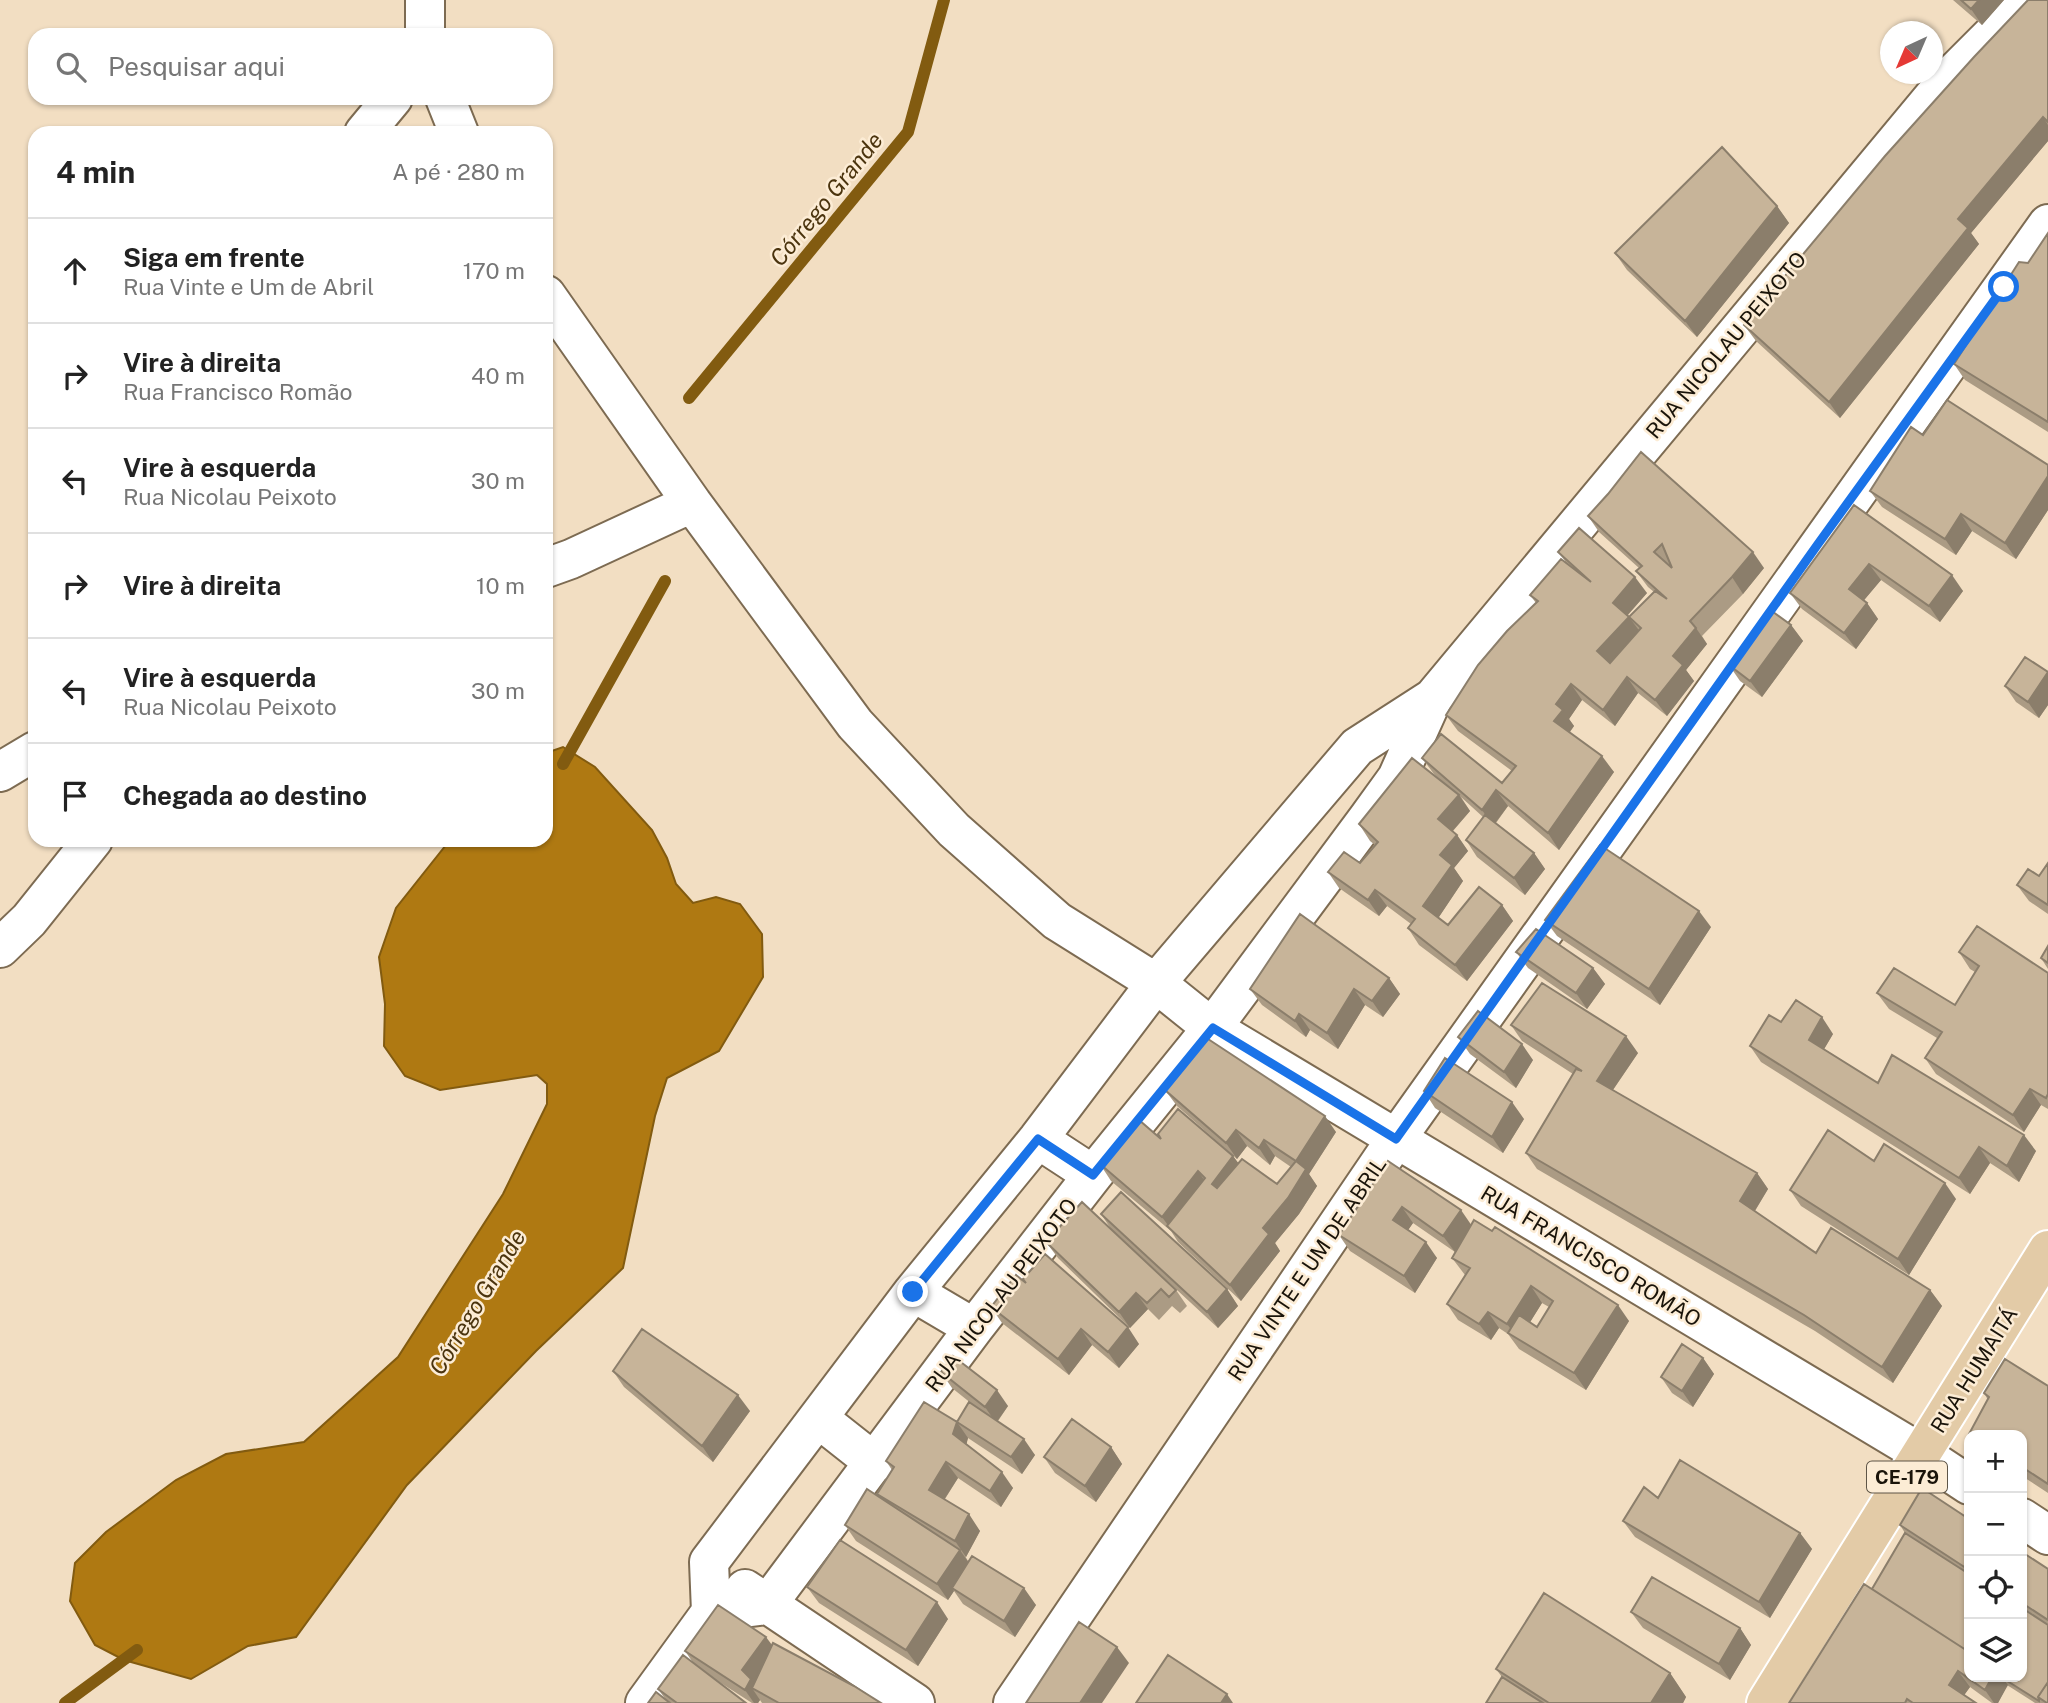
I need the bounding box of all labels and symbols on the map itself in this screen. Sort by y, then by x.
north arrow [1880,21,1943,84]
water label: Córrego Grande [764,127,888,271]
street label: RUA NICOLAU PEIXOTO [1641,247,1811,443]
route start [1988,271,2019,302]
street label: RUA VINTE E UM DE ABRIL [1223,1152,1391,1386]
street label: RUA FRANCISCO ROMÃO [1477,1180,1705,1332]
street label: RUA NICOLAU PEIXOTO [920,1193,1082,1397]
water label: Córrego Grande [423,1225,531,1379]
route end [897,1276,928,1307]
street label: RUA HUMAITÁ [1925,1302,2023,1437]
road number: CE-179 [1867,1462,1947,1492]

